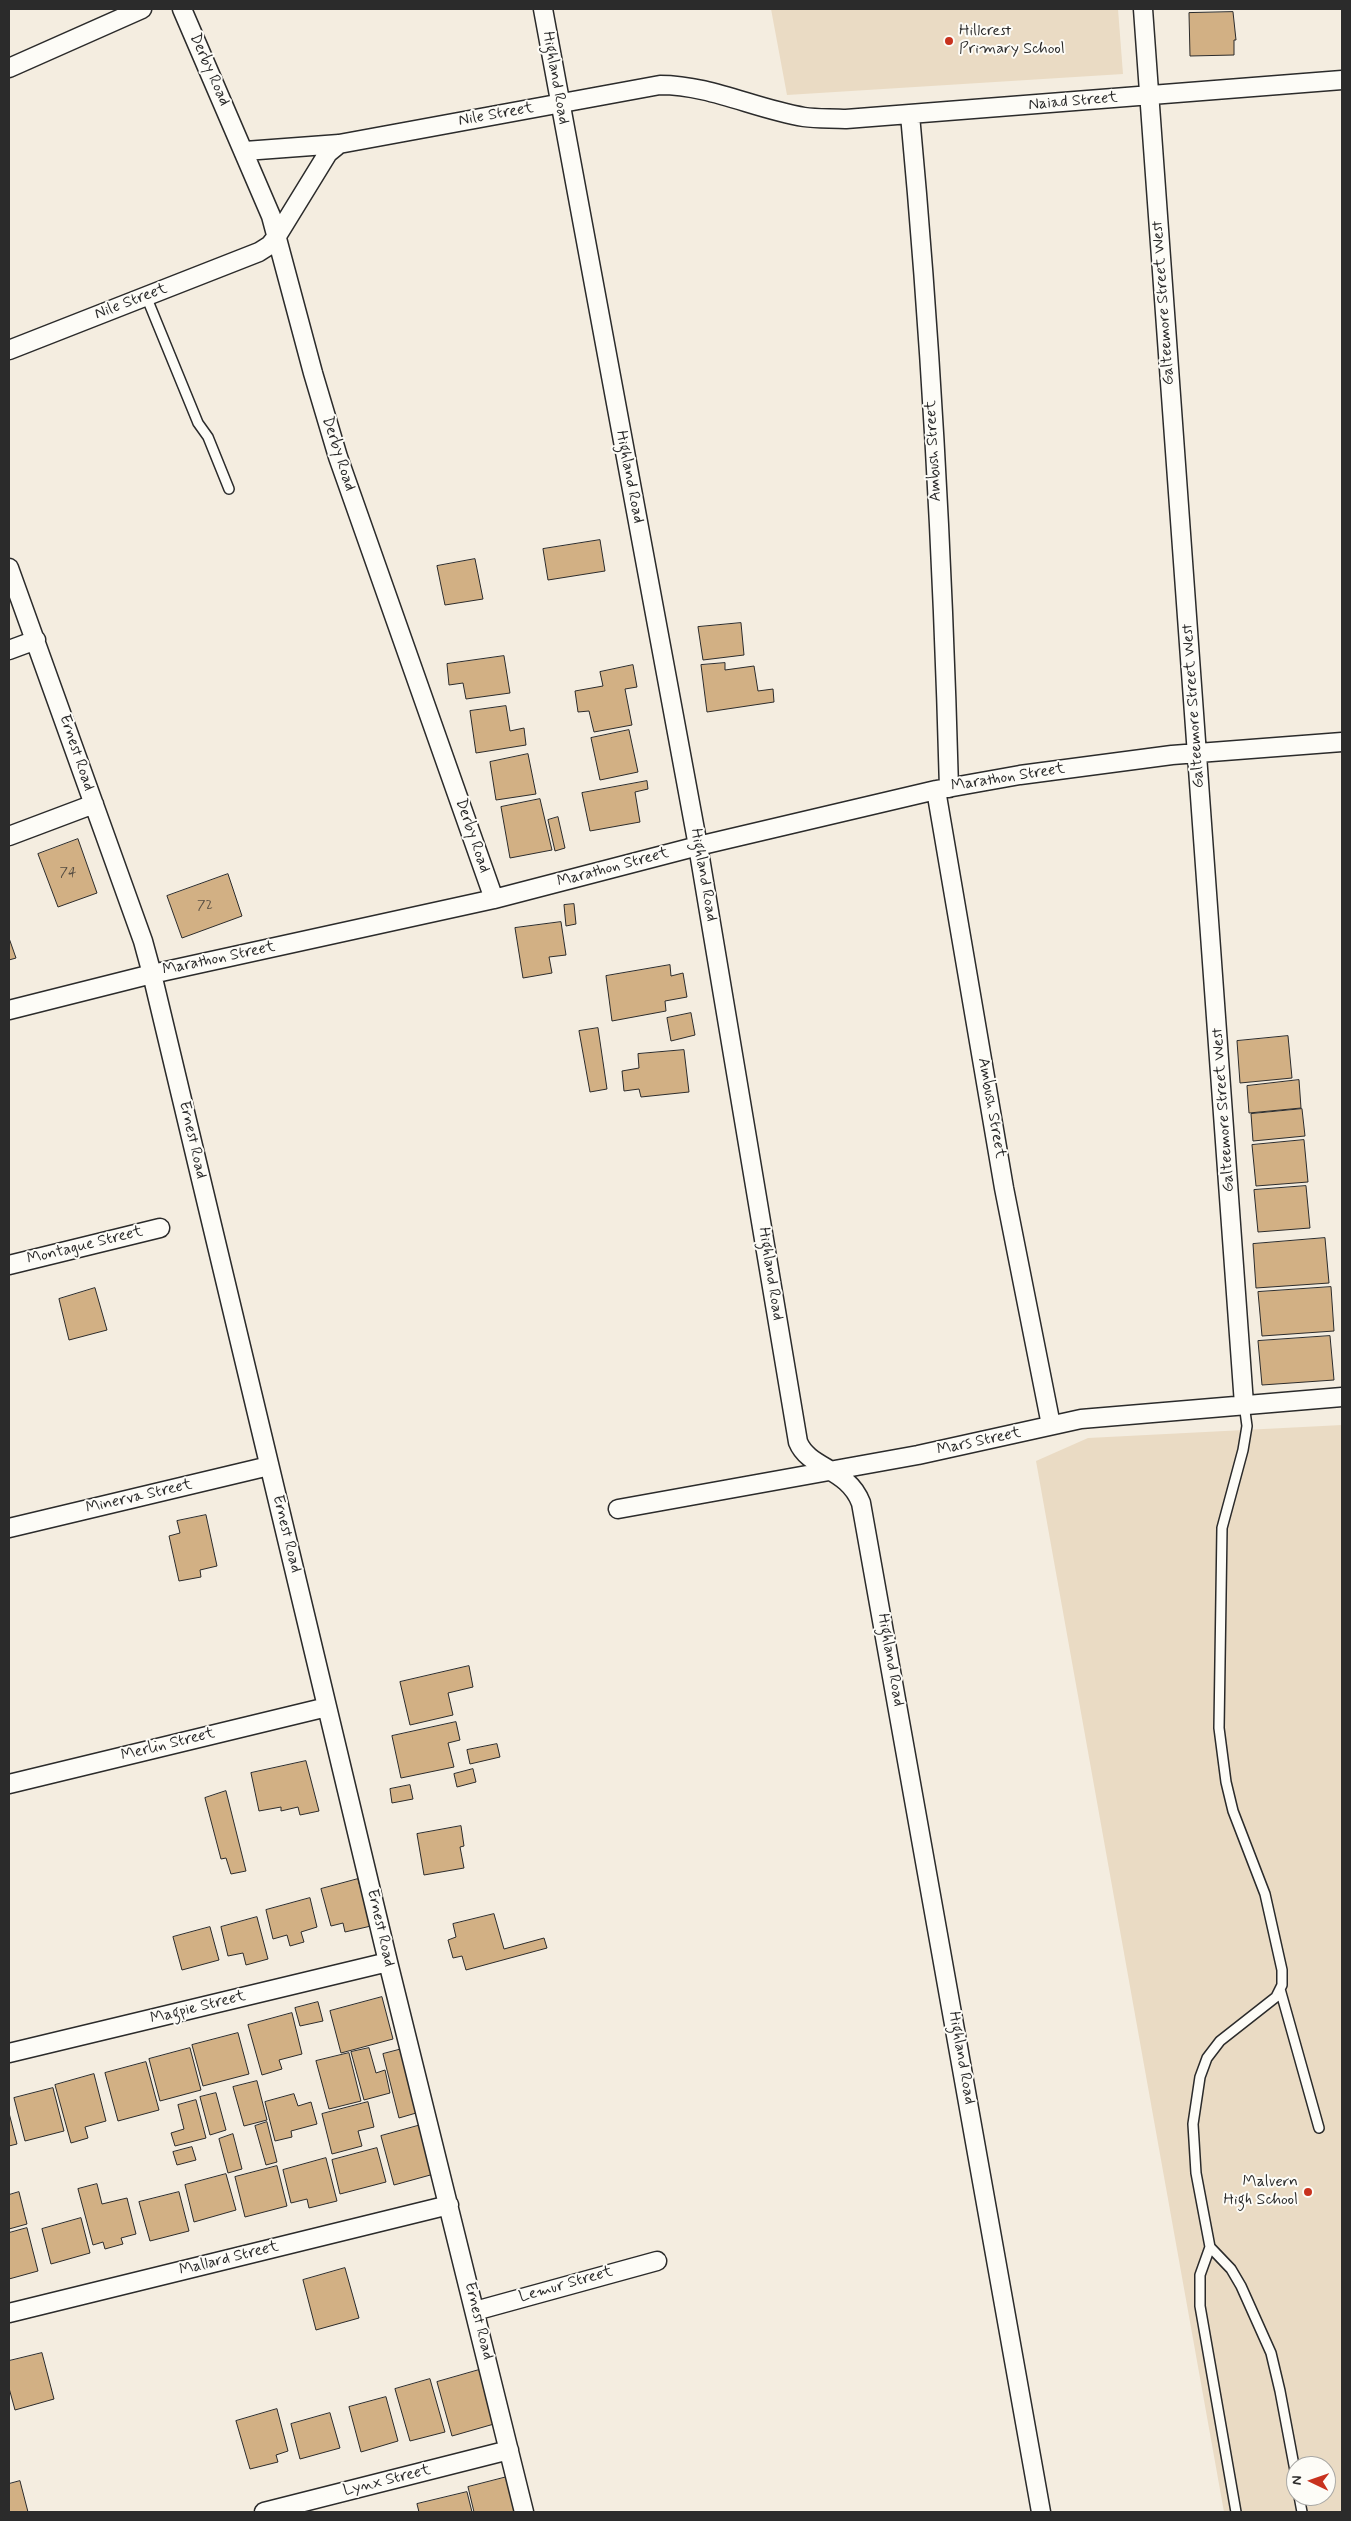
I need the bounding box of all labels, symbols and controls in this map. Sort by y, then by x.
place label: Hillcrest Primary School [959,22,1065,60]
street label: Highland Road [537,30,573,126]
street label: Derby Road [185,31,233,109]
marker: Hillcrest Primary School [943,35,955,47]
street label: Naiad Street [1028,89,1118,115]
street label: Nile Street [457,99,535,131]
street label: Galteemore Street West [1149,220,1179,386]
street label: Nile Street [92,279,170,325]
street label: Ambush Street [922,400,946,502]
street label: Derby Road [317,414,359,494]
street label: Highland Road [611,429,647,525]
street label: Galteemore Street West [1179,623,1209,789]
street label: Ernest Road [54,712,98,794]
street label: Marathon Street [950,760,1066,796]
street label: Derby Road [450,796,494,876]
street label: Highland Road [685,827,721,923]
street label: Marathon Street [555,844,671,892]
house number: 74 [60,865,76,881]
house number: 72 [197,898,213,914]
street label: Marathon Street [161,938,277,980]
street label: Galteemore Street West [1209,1027,1239,1193]
street label: Ambush Street [973,1056,1009,1160]
street label: Ernest Road [174,1099,210,1181]
street label: Montague Street [25,1222,145,1270]
street label: Highland Road [753,1226,787,1322]
street label: Mars Street [935,1424,1023,1460]
street label: Minerva Street [84,1475,194,1519]
street label: Ernest Road [267,1493,305,1575]
street label: Highland Road [872,1612,908,1708]
street label: Merlin Street [119,1724,217,1766]
street label: Ernest Road [362,1887,398,1969]
street label: Magpie Street [148,1987,248,2029]
street label: Highland Road [943,2010,979,2106]
place label: Malvern High School [1223,2173,1298,2211]
marker: Malvern High School [1302,2186,1314,2198]
street label: Mallard Street [177,2237,281,2281]
street label: Lemur Street [517,2262,615,2308]
street label: Ernest Road [459,2280,497,2362]
north arrow [1286,2456,1336,2506]
street label: Lynx Street [341,2461,433,2501]
text: N [1288,2475,1306,2485]

